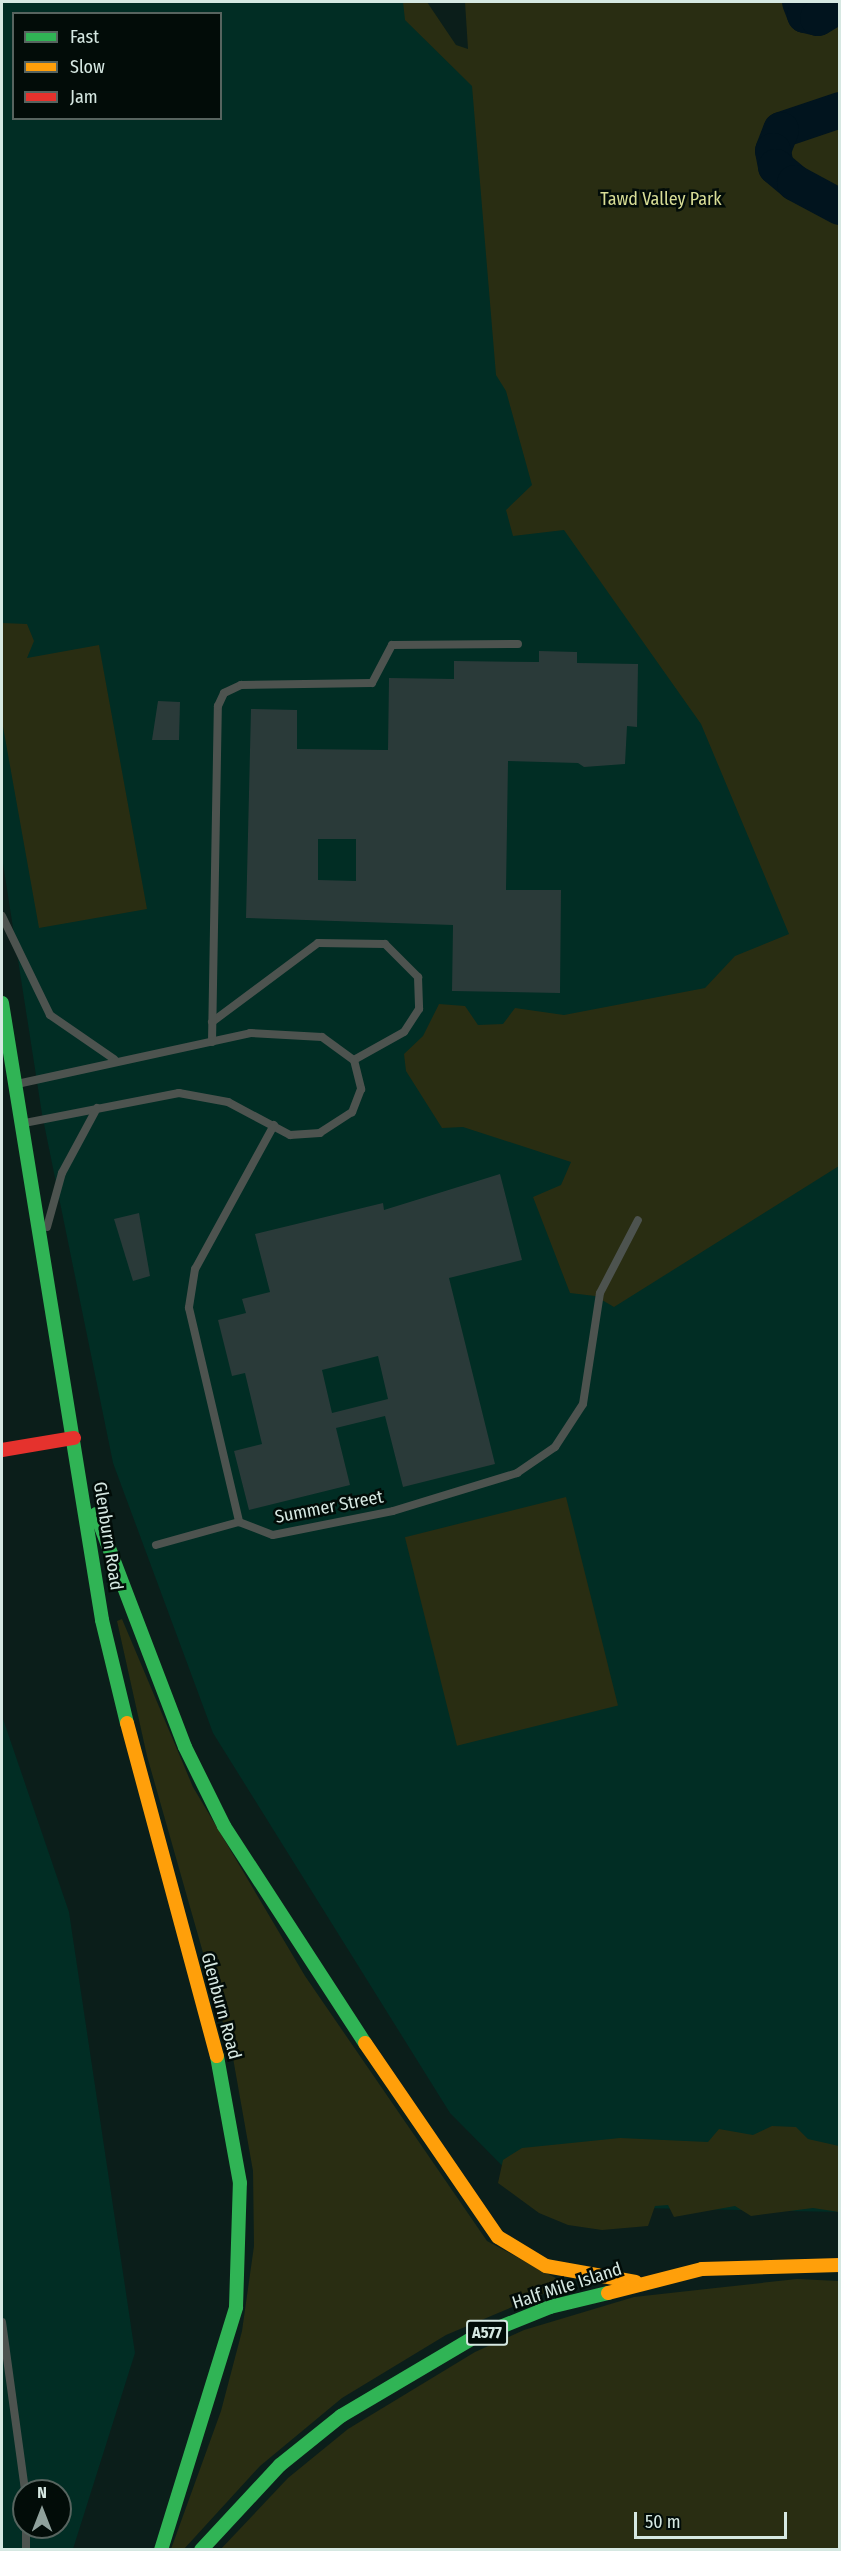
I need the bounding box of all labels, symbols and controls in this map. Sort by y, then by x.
legend [12,12,222,120]
text: Fast [70,26,99,48]
text: Slow [70,56,105,78]
text: Jam [70,86,98,108]
park label: Tawd Valley Park [600,188,722,210]
street label: Glenburn Road [89,1480,127,1592]
street label: Summer Street [273,1486,385,1528]
street label: Glenburn Road [196,1950,246,2062]
street label: Half Mile Island [509,2258,625,2314]
road number: A577 [466,2320,508,2346]
north arrow [12,2479,72,2539]
text: N [37,2483,47,2502]
scale bar [637,2500,790,2538]
text: 50 m [645,2511,681,2533]

